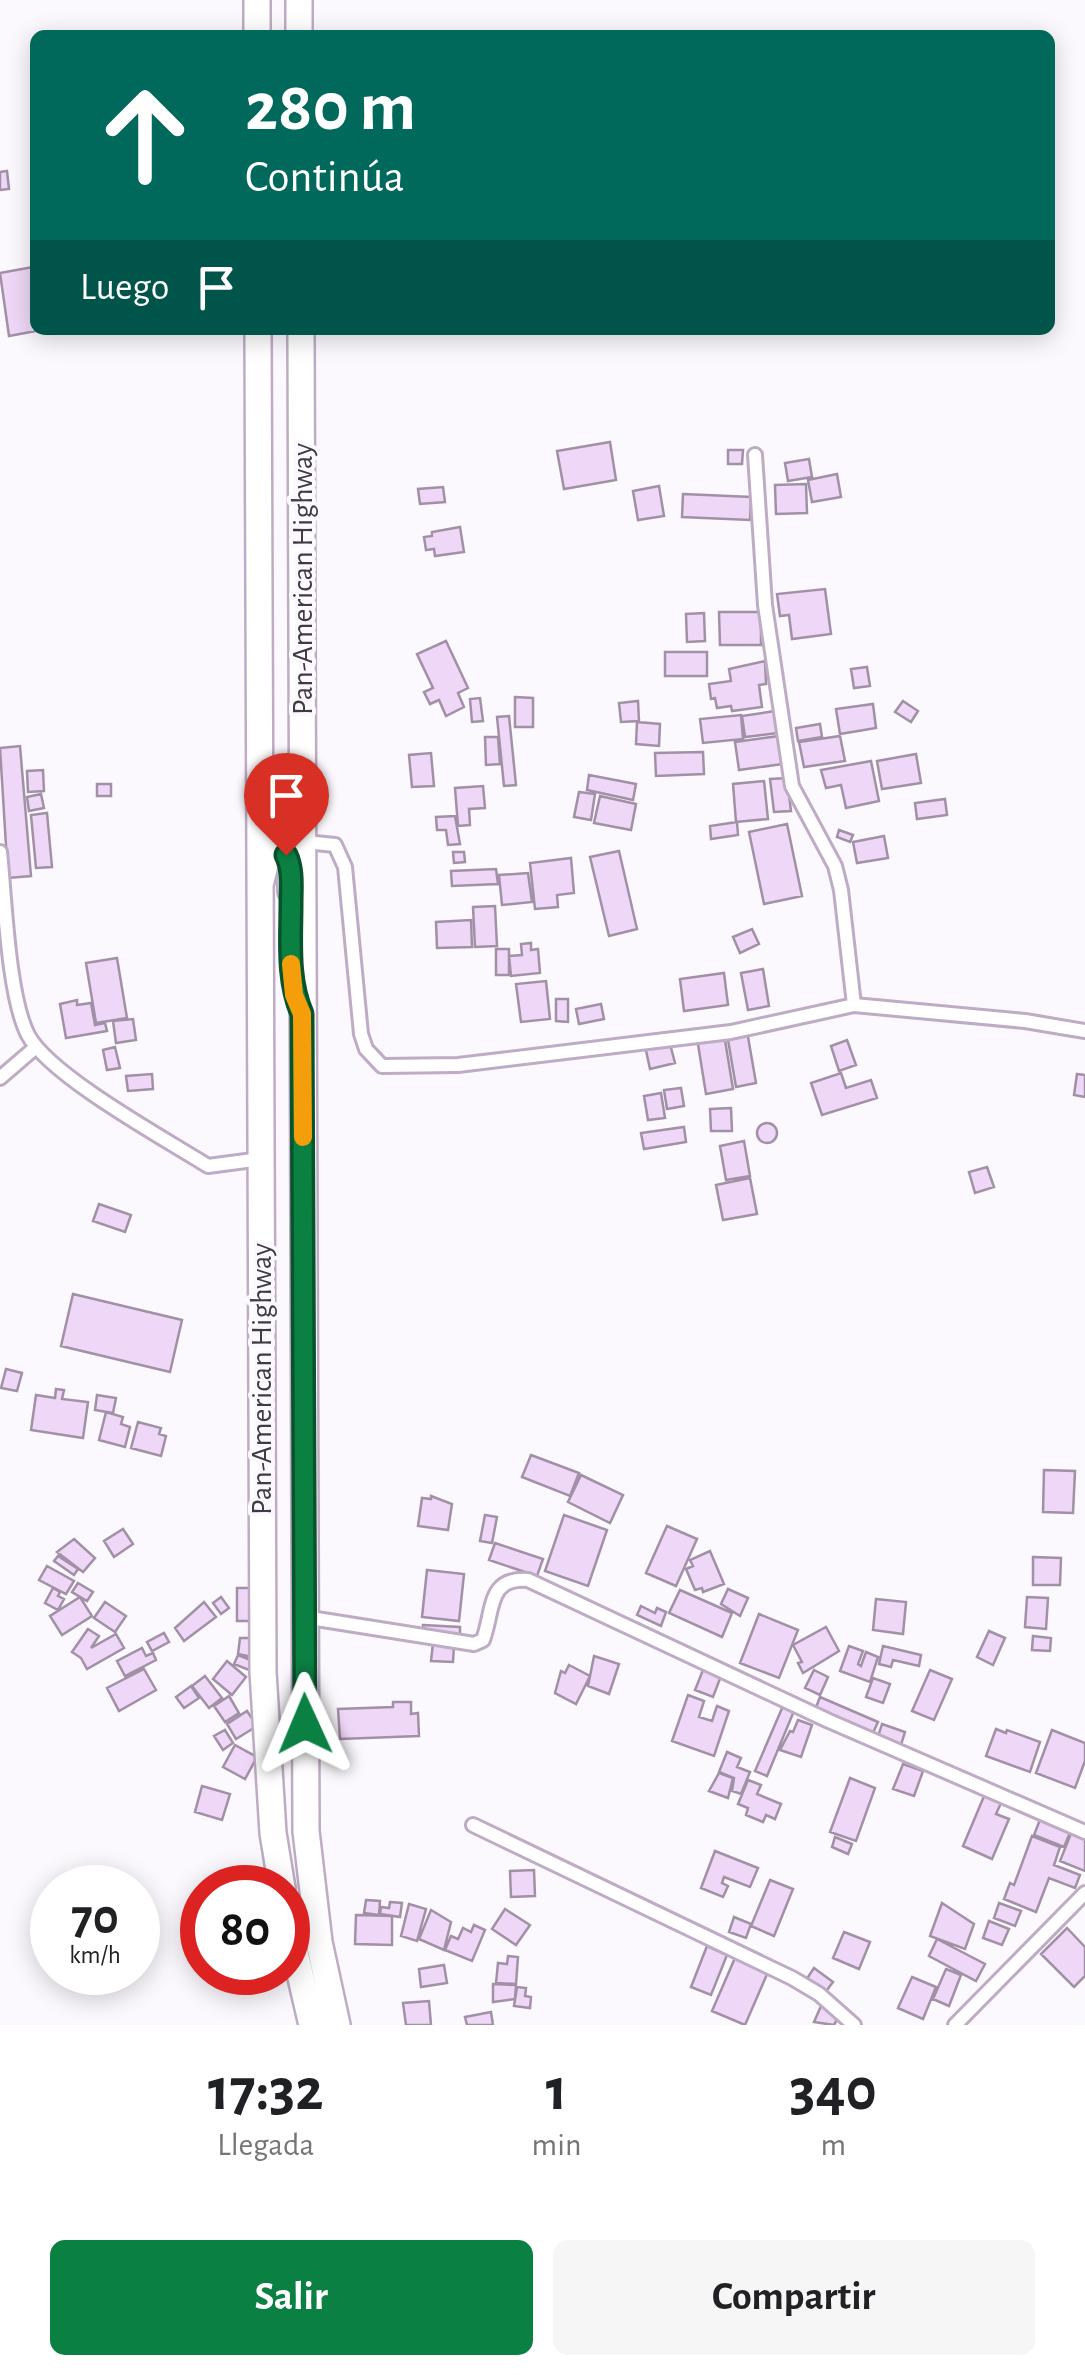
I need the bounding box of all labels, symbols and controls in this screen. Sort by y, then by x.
icon: ahead [80,70,210,200]
text: 280 m [245,73,416,143]
text: Continúa [245,155,405,200]
icon: arrive [189,260,244,315]
text: Luego [80,269,169,307]
street label: Pan-American Highway [288,443,318,715]
pin [244,753,329,856]
icon: arrive [259,768,314,823]
street label: Pan-American Highway [247,1243,277,1515]
position arrow [253,1672,357,1776]
speed limit sign: 80 [180,1865,310,1995]
text: 70 [71,1893,119,1943]
text: km/h [69,1943,121,1968]
text: 17:32 [208,2061,324,2121]
text: 1 [546,2061,567,2121]
text: 340 [790,2061,877,2121]
text: Llegada [217,2129,314,2161]
text: min [532,2129,581,2161]
text: m [820,2129,846,2161]
button: Salir [50,2240,533,2355]
button: Compartir [553,2240,1035,2355]

